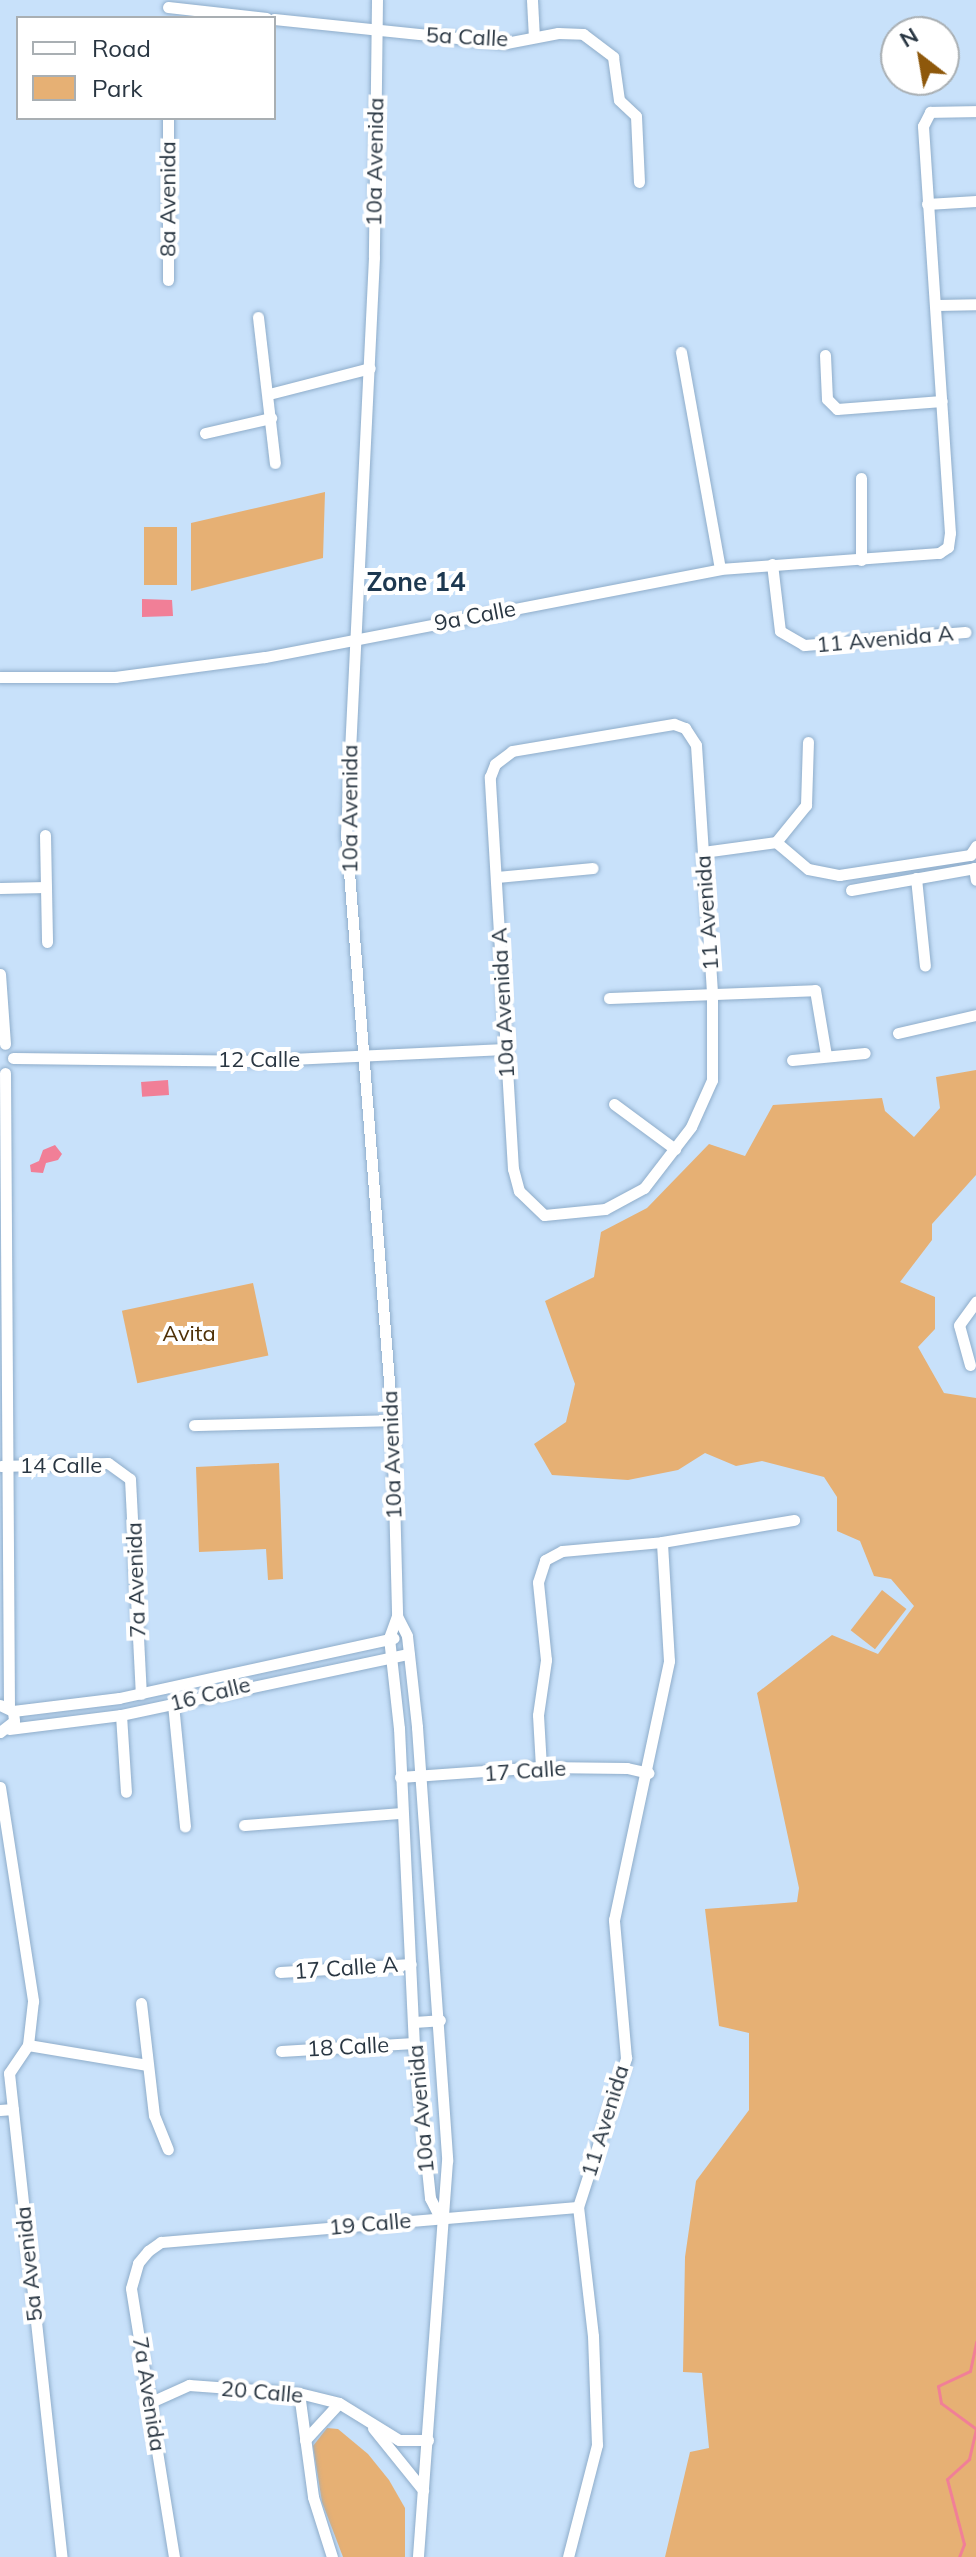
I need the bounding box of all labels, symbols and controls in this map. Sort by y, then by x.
legend [16,16,276,120]
north arrow [880,16,960,96]
text: N [894,21,923,53]
street label: 5a Calle [425,22,509,52]
text: Road [92,33,151,63]
text: Park [92,73,143,103]
street label: 10a Avenida [361,97,389,227]
street label: 8a Avenida [155,141,181,257]
district label: Zone 14 [366,566,466,598]
street label: 9a Calle [432,595,518,637]
street label: 11 Avenida A [815,620,955,658]
street label: 10a Avenida [337,745,363,873]
street label: 11 Avenida [690,854,724,972]
street label: 10a Avenida A [486,927,520,1079]
street label: 12 Calle [218,1047,300,1073]
park label: Avita [162,1321,216,1347]
street label: 10a Avenida [377,1390,407,1520]
street label: 14 Calle [20,1453,102,1479]
street label: 7a Avenida [121,1522,151,1638]
street label: 16 Calle [167,1671,253,1717]
street label: 17 Calle [483,1755,567,1787]
street label: 17 Calle A [293,1951,399,1985]
street label: 18 Calle [306,2032,390,2062]
street label: 10a Avenida [402,2044,440,2174]
street label: 11 Avenida [575,2062,635,2180]
street label: 5a Avenida [10,2205,48,2323]
street label: 19 Calle [328,2207,412,2241]
street label: 7a Avenida [127,2335,171,2453]
street label: 20 Calle [220,2375,304,2409]

